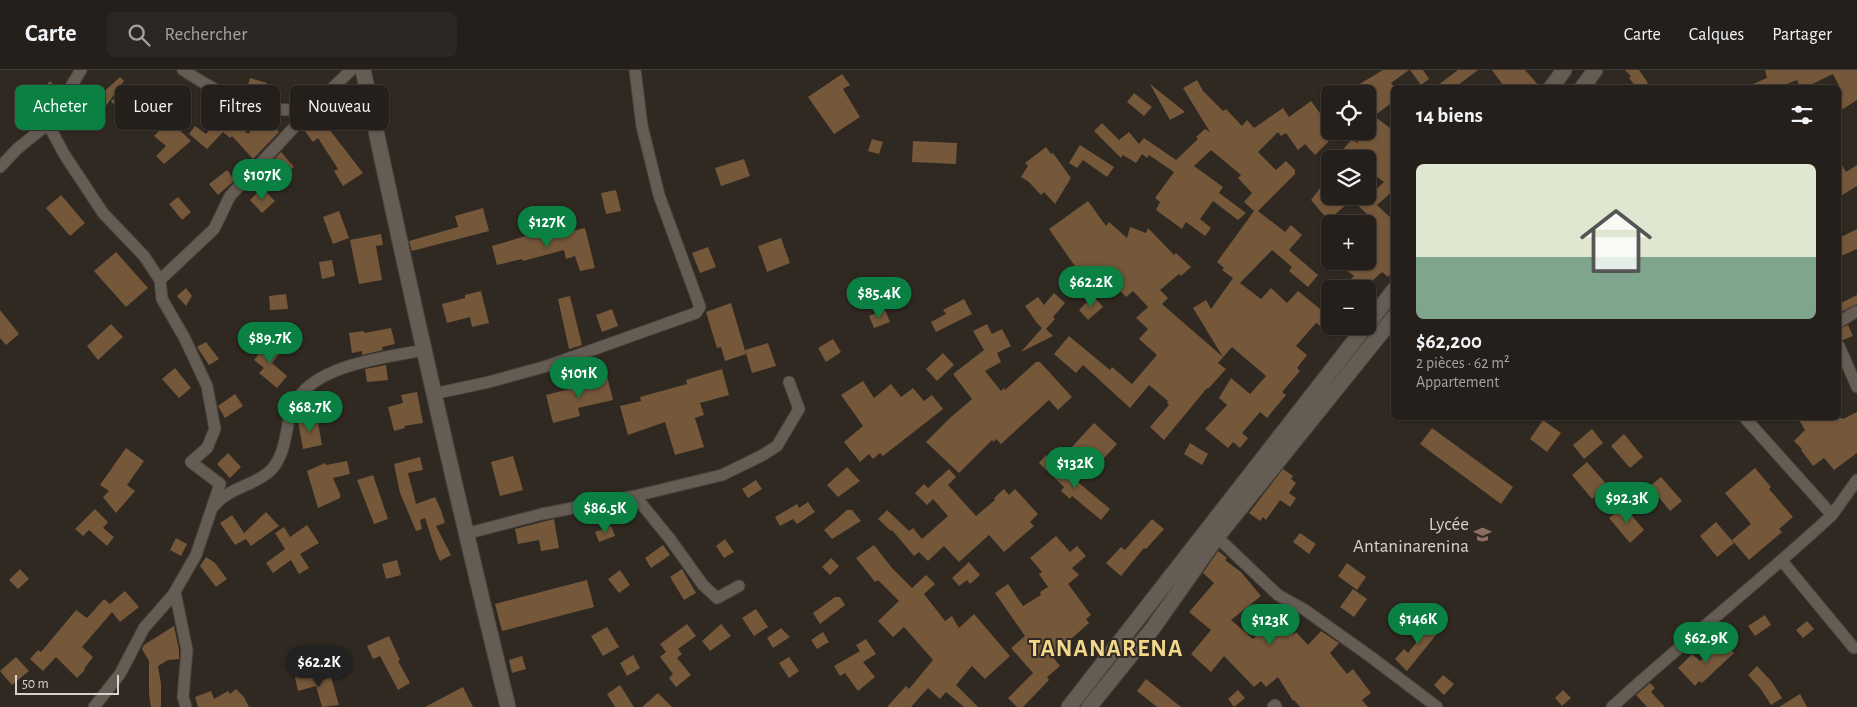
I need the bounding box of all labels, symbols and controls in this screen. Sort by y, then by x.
search box [107,12,457,57]
icon: search [125,21,153,49]
text: Carte [25,22,77,46]
text: Rechercher [165,25,247,44]
text: Carte [1624,26,1661,44]
text: Calques [1689,26,1744,44]
text: Partager [1772,26,1832,44]
chip: Acheter [15,85,105,130]
chip: Louer [115,85,191,130]
chip: Filtres [201,85,280,130]
chip: Nouveau [290,85,389,130]
map controls [1321,85,1376,335]
button: locate [1321,85,1376,140]
icon: filters [1788,101,1816,129]
text: 14 biens [1416,105,1483,126]
button: layers [1321,150,1376,205]
pin: $107K [227,158,297,201]
text: $107K [243,167,281,183]
icon: home [1571,196,1661,286]
pin: $127K [512,206,582,248]
text: $127K [529,214,565,230]
button: + [1321,215,1376,270]
pin: $62.2K [1050,266,1132,308]
text: $62.2K [1069,274,1113,290]
pin: $85.4K [838,276,920,319]
button: − [1321,280,1376,335]
text: $85.4K [857,285,901,301]
pin: $89.7K [229,322,311,364]
text: $89.7K [249,330,291,346]
text: $62,200 [1416,331,1482,352]
text: 2 pièces · 62 m² [1416,355,1510,371]
pin: $101K [544,356,614,399]
text: $101K [561,365,597,381]
text: Appartement [1416,374,1499,390]
pin: $68.7K [269,390,351,433]
text: $68.7K [289,399,331,415]
pin: $132K [1040,446,1110,489]
text: $132K [1057,455,1093,471]
pin: $92.3K [1586,482,1668,524]
text: $92.3K [1606,490,1648,506]
pin: $86.5K [564,492,646,534]
text: $86.5K [584,500,626,516]
place label: Lycée Antaninarenina [1353,515,1469,556]
school or university icon: Lycée Antaninarenina [1473,524,1493,544]
pin: $146K [1383,602,1453,645]
pin: $123K [1235,604,1305,646]
text: $146K [1399,611,1437,627]
text: $123K [1252,612,1288,628]
pin: $62.9K [1665,622,1747,664]
text: $62.9K [1684,630,1728,646]
district label: TANANARENA [1029,637,1183,661]
pin: $62.2K [278,646,360,688]
text: $62.2K [297,654,341,670]
scale bar [15,672,119,695]
text: 50 m [22,677,49,691]

